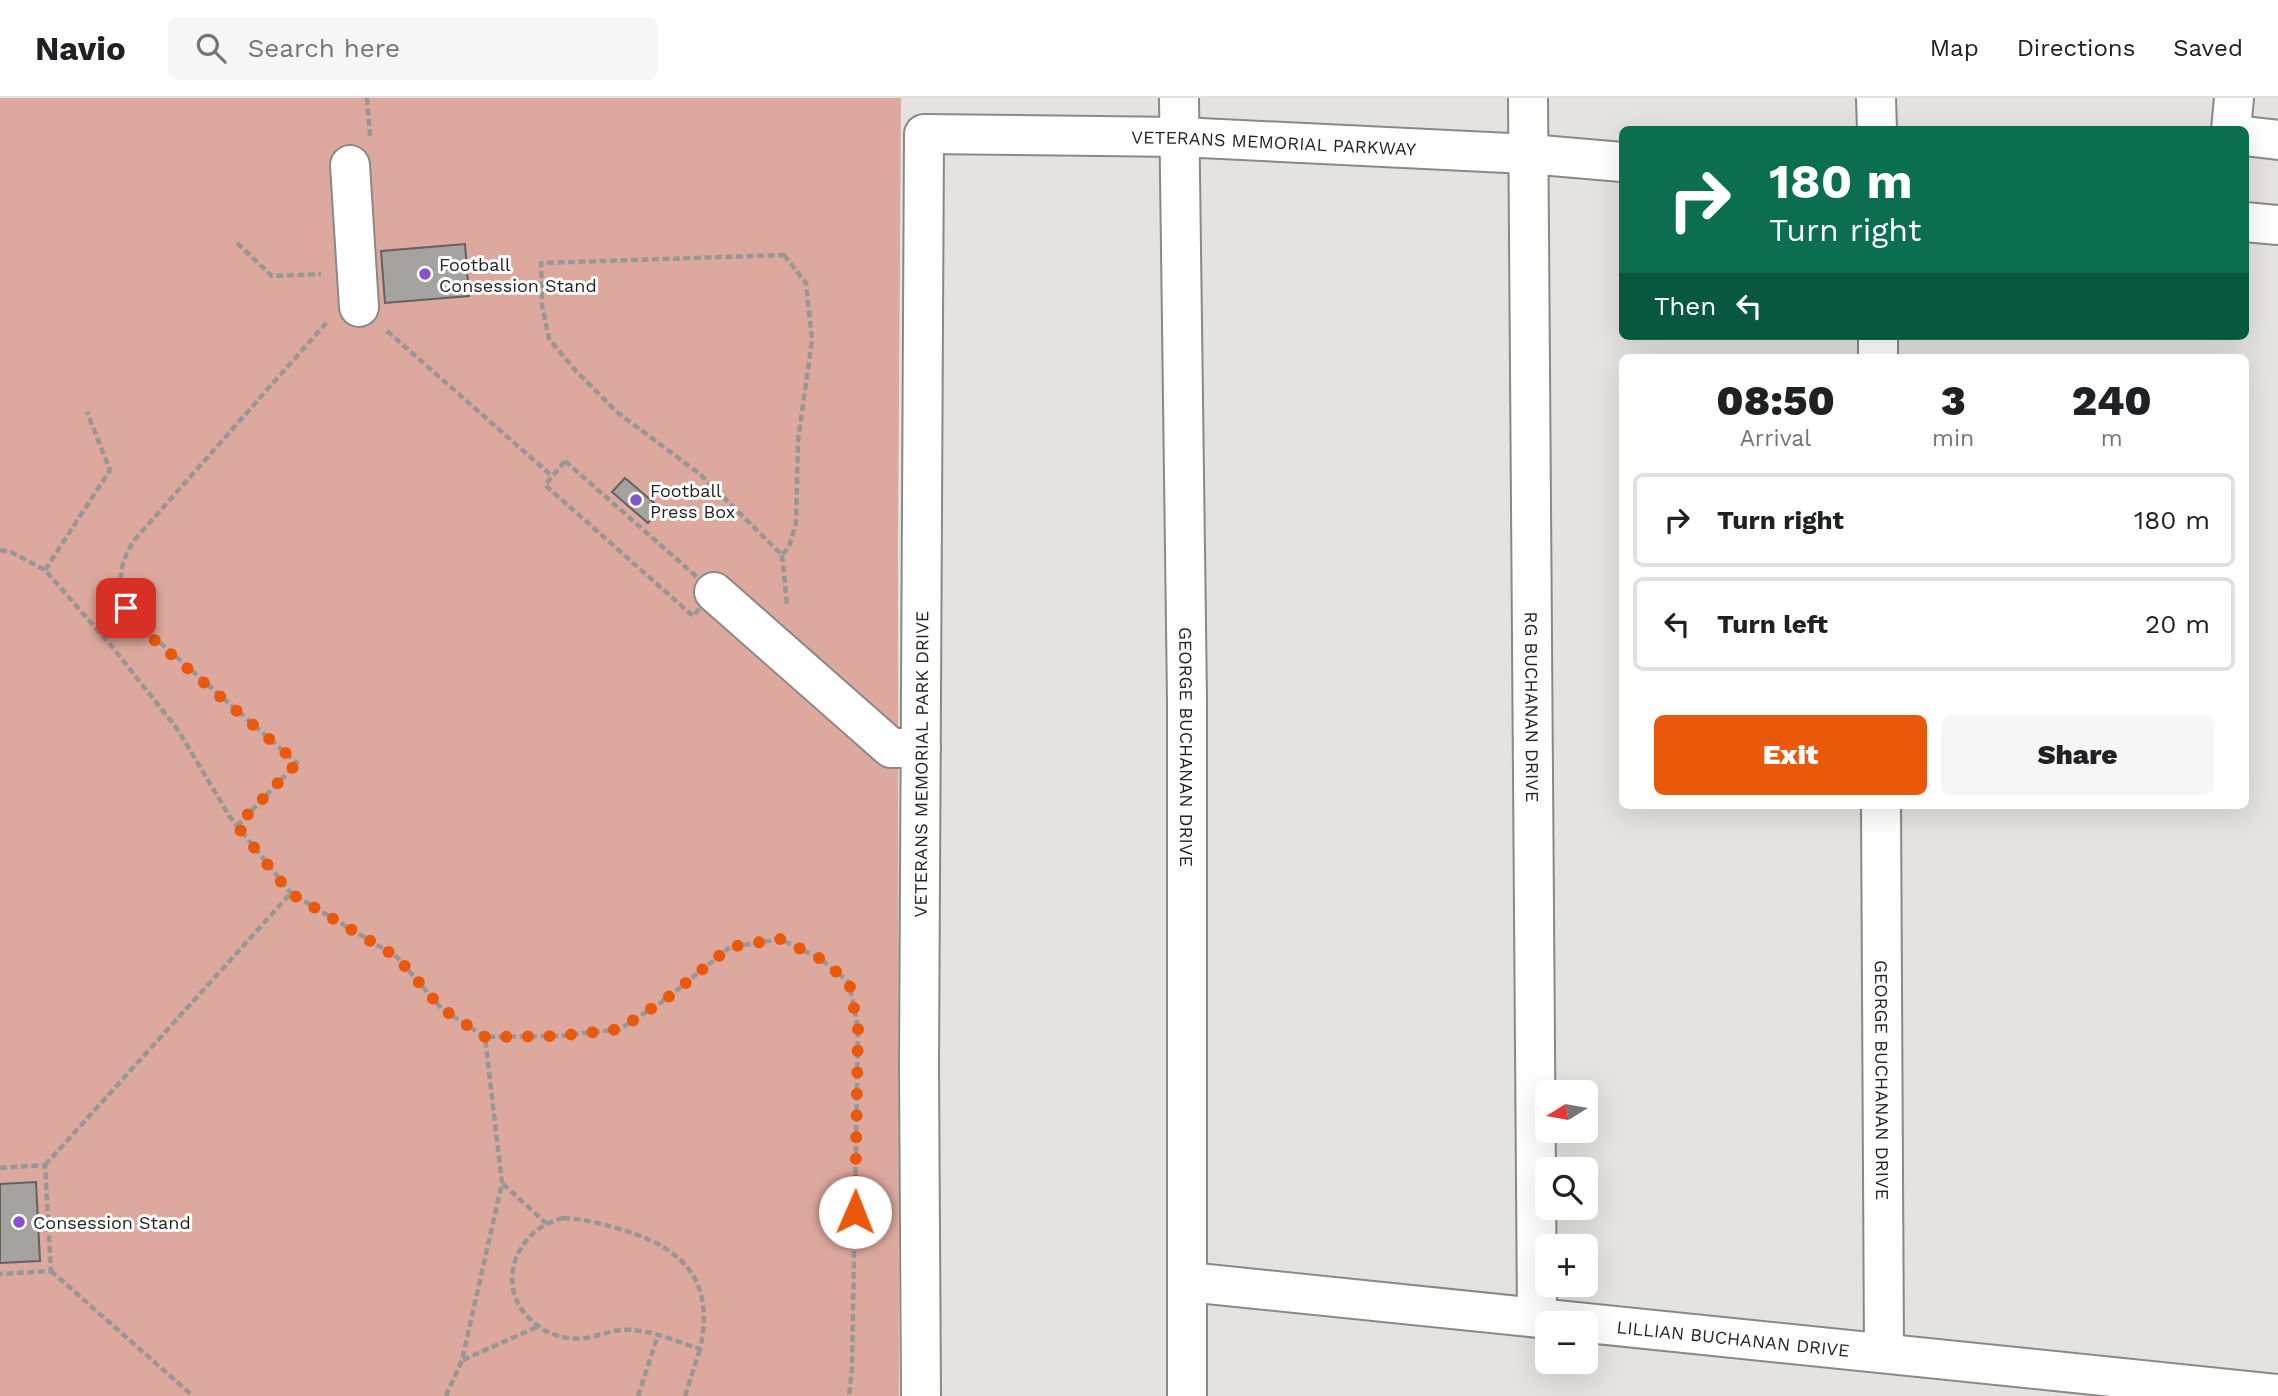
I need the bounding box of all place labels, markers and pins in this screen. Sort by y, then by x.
place label: Football Consession Stand [439,254,597,296]
marker: Football Consession Stand [417,266,433,282]
place label: Football Press Box [650,480,735,522]
marker: Football Press Box [628,492,644,508]
pin [96,578,156,638]
place label: Consession Stand [33,1212,191,1233]
marker: Consession Stand [11,1214,27,1230]

